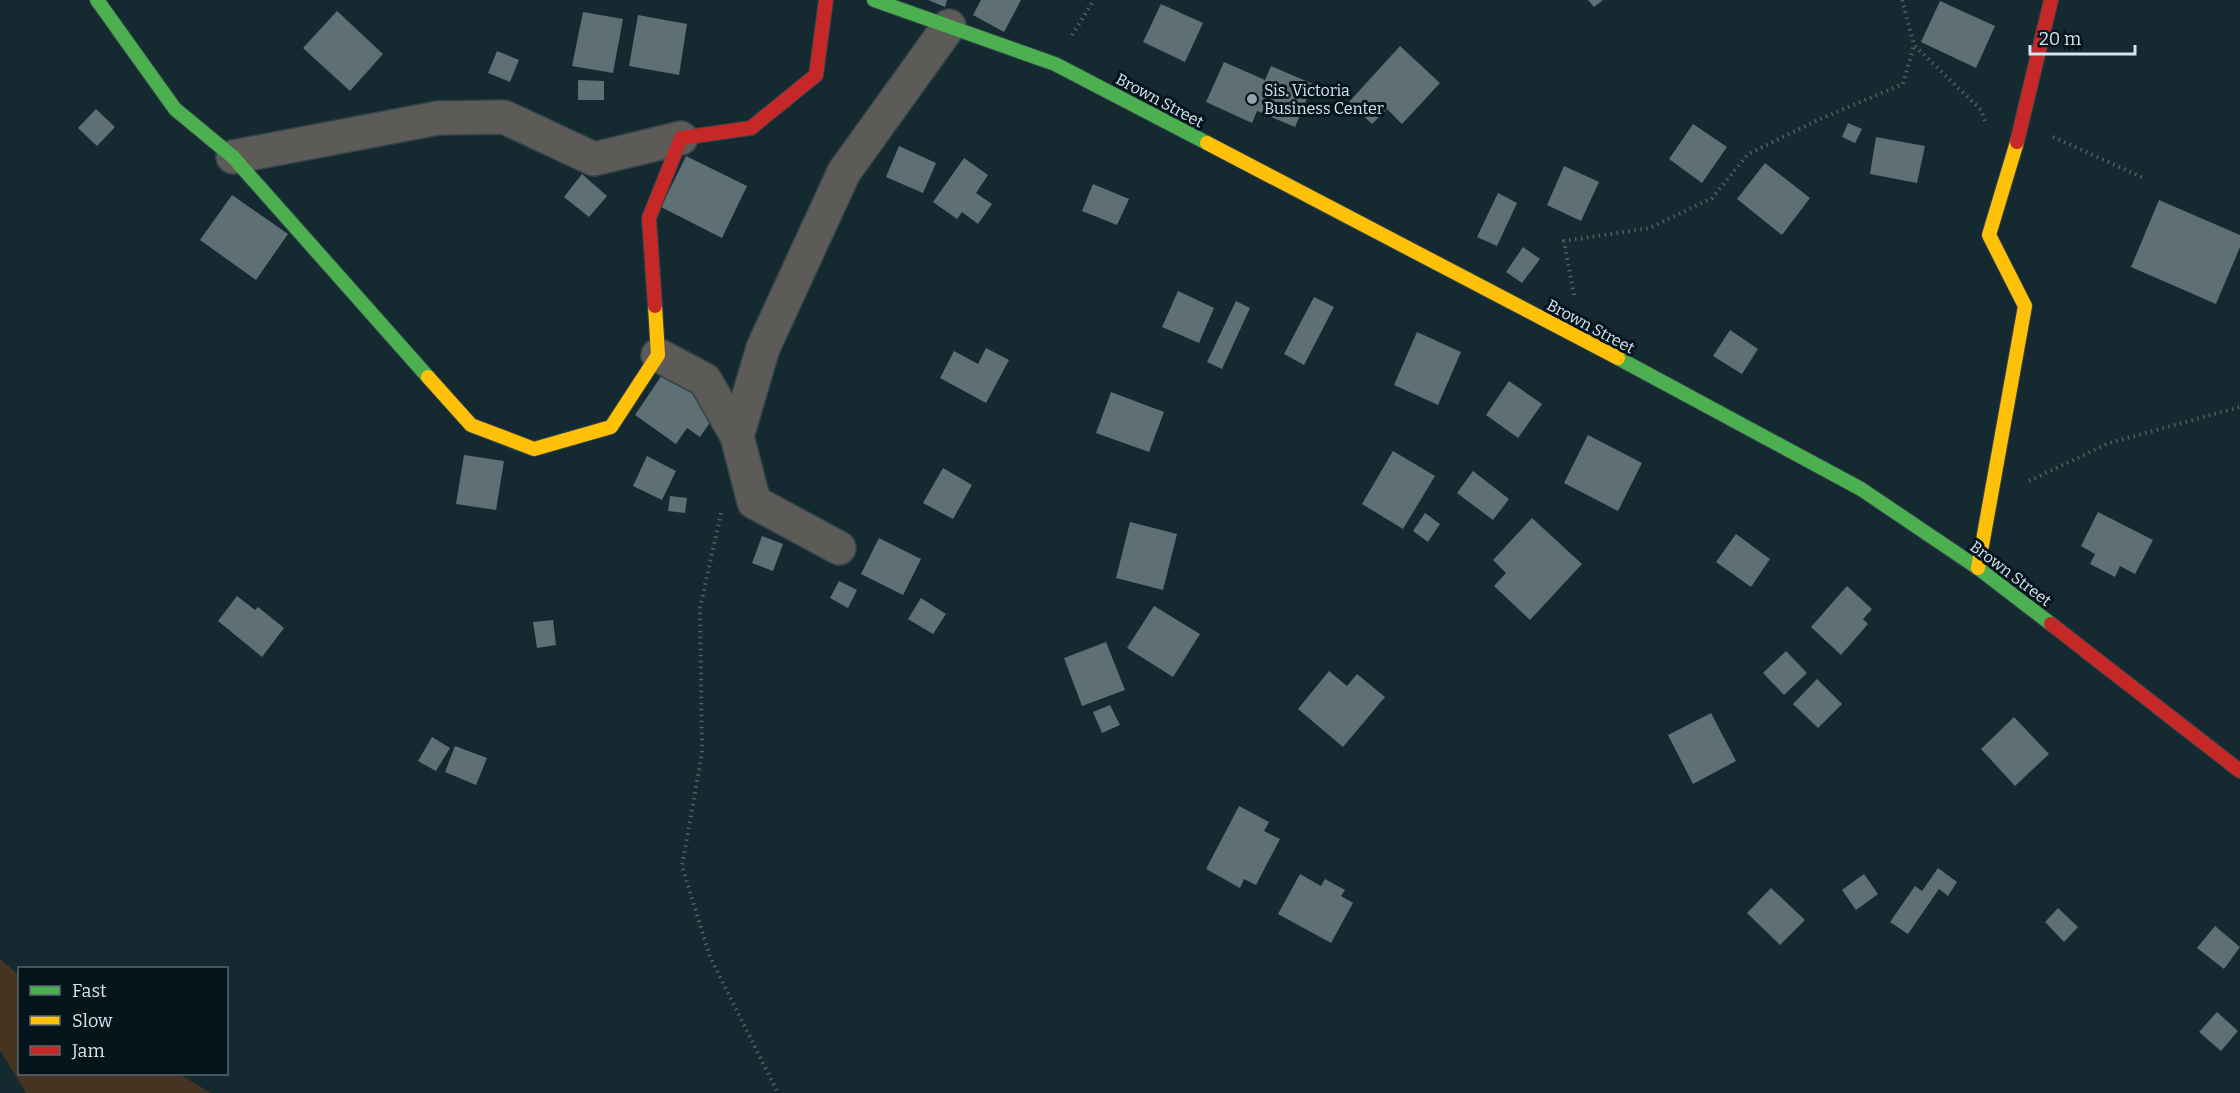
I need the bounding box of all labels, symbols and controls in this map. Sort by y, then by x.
scale bar [2030,18,2135,56]
text: 20 m [2039,28,2081,50]
street label: Brown Street [1113,69,1207,132]
place label: Sis. Victoria Business Center [1264,81,1384,118]
marker: Sis. Victoria Business Center [1245,92,1259,106]
street label: Brown Street [1544,295,1638,358]
street label: Brown Street [1966,537,2055,610]
legend [18,967,228,1075]
text: Fast [72,980,107,1002]
text: Slow [72,1010,113,1032]
text: Jam [71,1040,105,1062]

